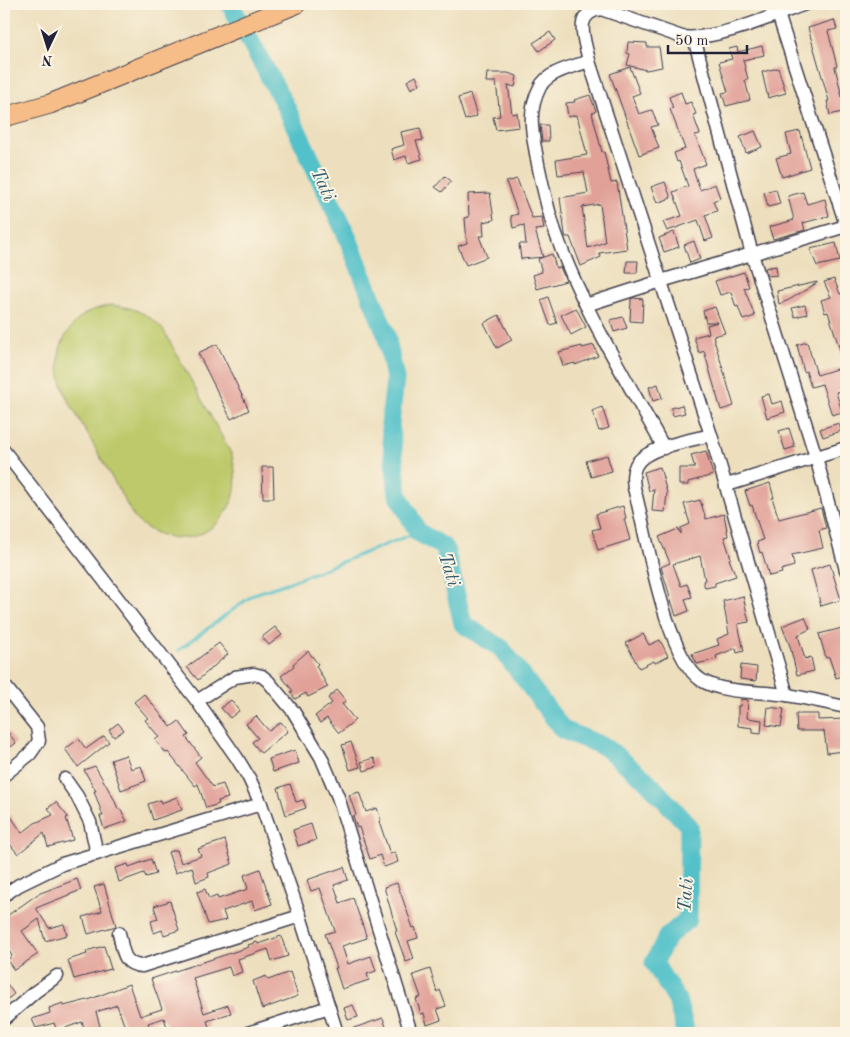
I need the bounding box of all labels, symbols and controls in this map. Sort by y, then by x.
north arrow [22,22,72,72]
scale bar [668,22,746,54]
text: 50 m [675,34,709,49]
text: N [41,53,53,67]
water label: Tati [306,165,338,205]
water label: Tati [434,551,463,590]
water label: Tati [676,876,698,913]

